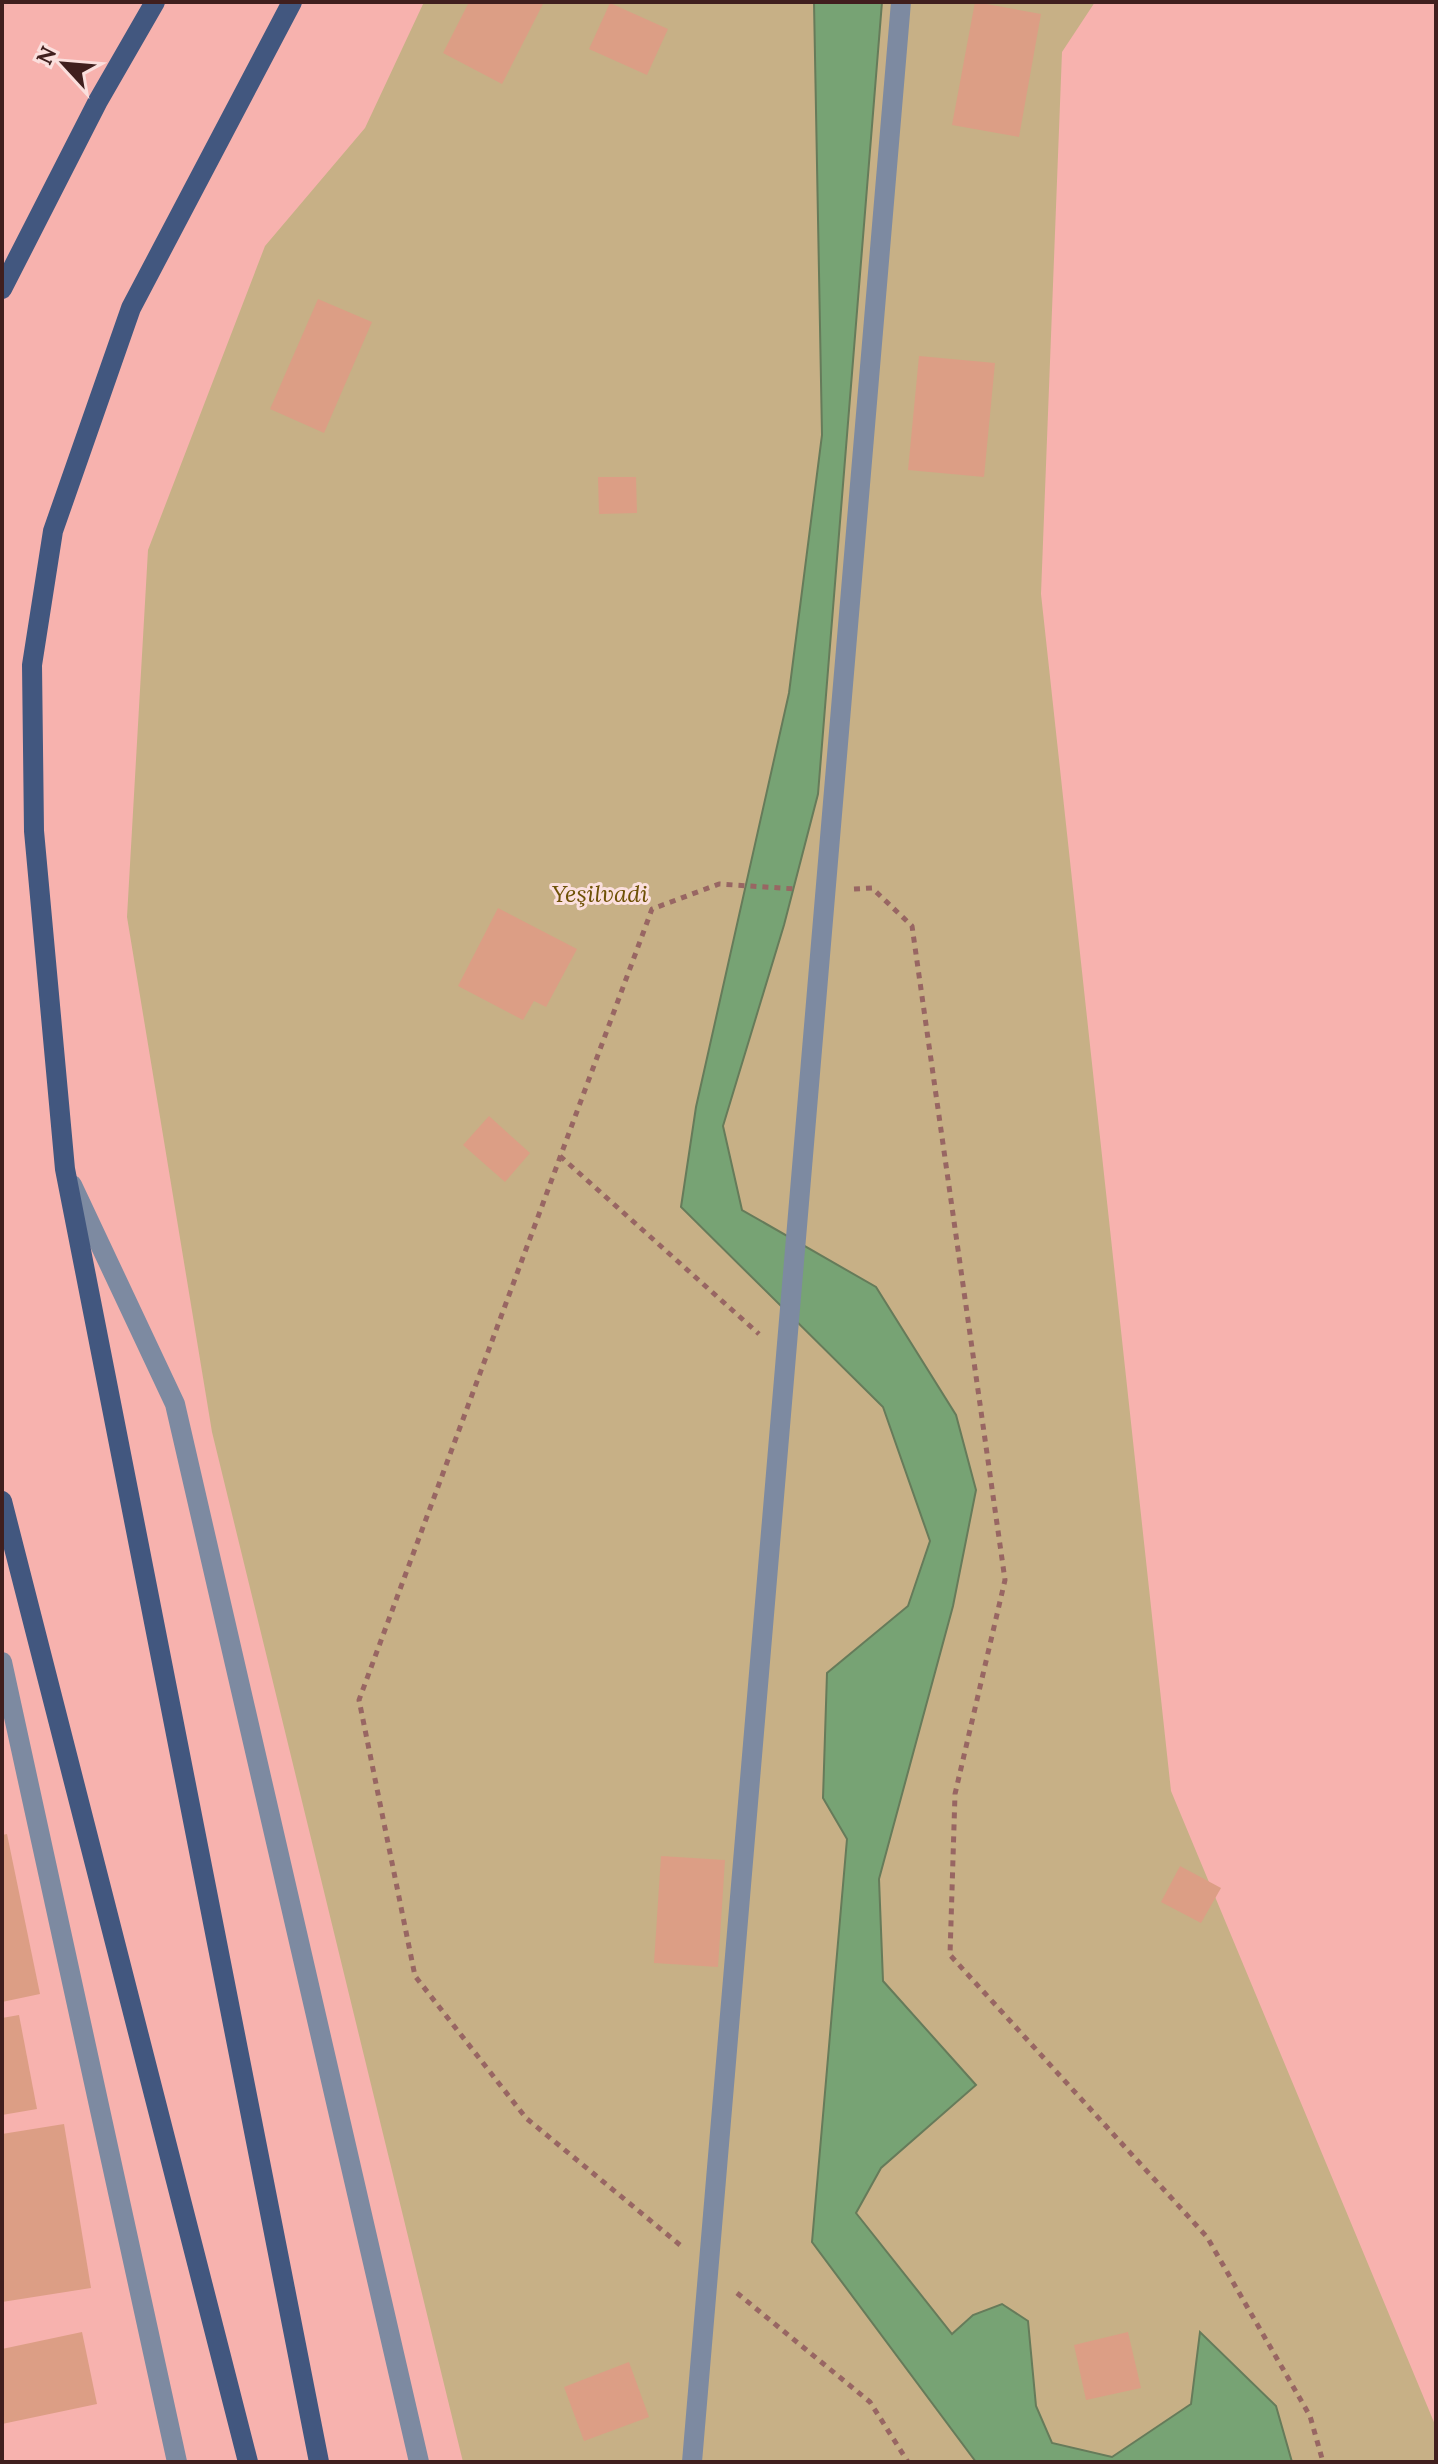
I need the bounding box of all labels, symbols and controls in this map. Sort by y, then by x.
north arrow [24,24,104,104]
text: N [30,41,62,69]
park label: Yeşilvadi [552,878,648,909]

